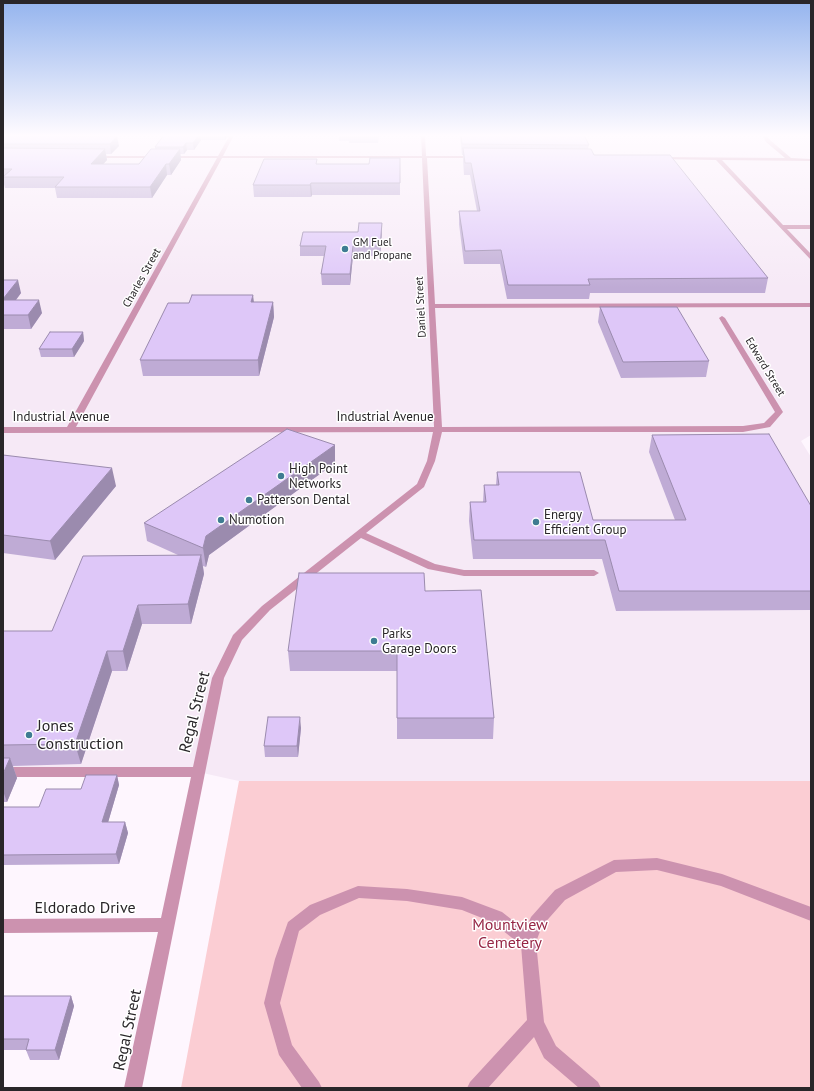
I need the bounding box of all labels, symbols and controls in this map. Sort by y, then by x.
place label: GM Fuel and Propane [353,236,412,262]
marker: GM Fuel and Propane [340,244,350,254]
street label: Charles Street [120,246,164,310]
street label: Daniel Street [413,276,429,338]
street label: Edward Street [742,335,788,399]
street label: Industrial Avenue [13,409,109,425]
street label: Industrial Avenue [337,409,433,425]
place label: High Point Networks [289,461,348,492]
marker: High Point Networks [276,471,286,481]
place label: Patterson Dental [257,492,350,508]
marker: Patterson Dental [244,495,254,505]
place label: Energy Efficient Group [544,507,626,538]
place label: Numotion [229,512,284,528]
marker: Numotion [216,515,226,525]
marker: Energy Efficient Group [531,517,541,527]
place label: Parks Garage Doors [382,626,457,657]
marker: Parks Garage Doors [369,636,379,646]
street label: Regal Street [176,669,214,755]
place label: Jones Construction [37,716,123,754]
marker: Jones Construction [24,730,34,740]
street label: Eldorado Drive [34,898,136,918]
park label: Mountview Cemetery [472,915,548,953]
street label: Regal Street [110,987,146,1073]

